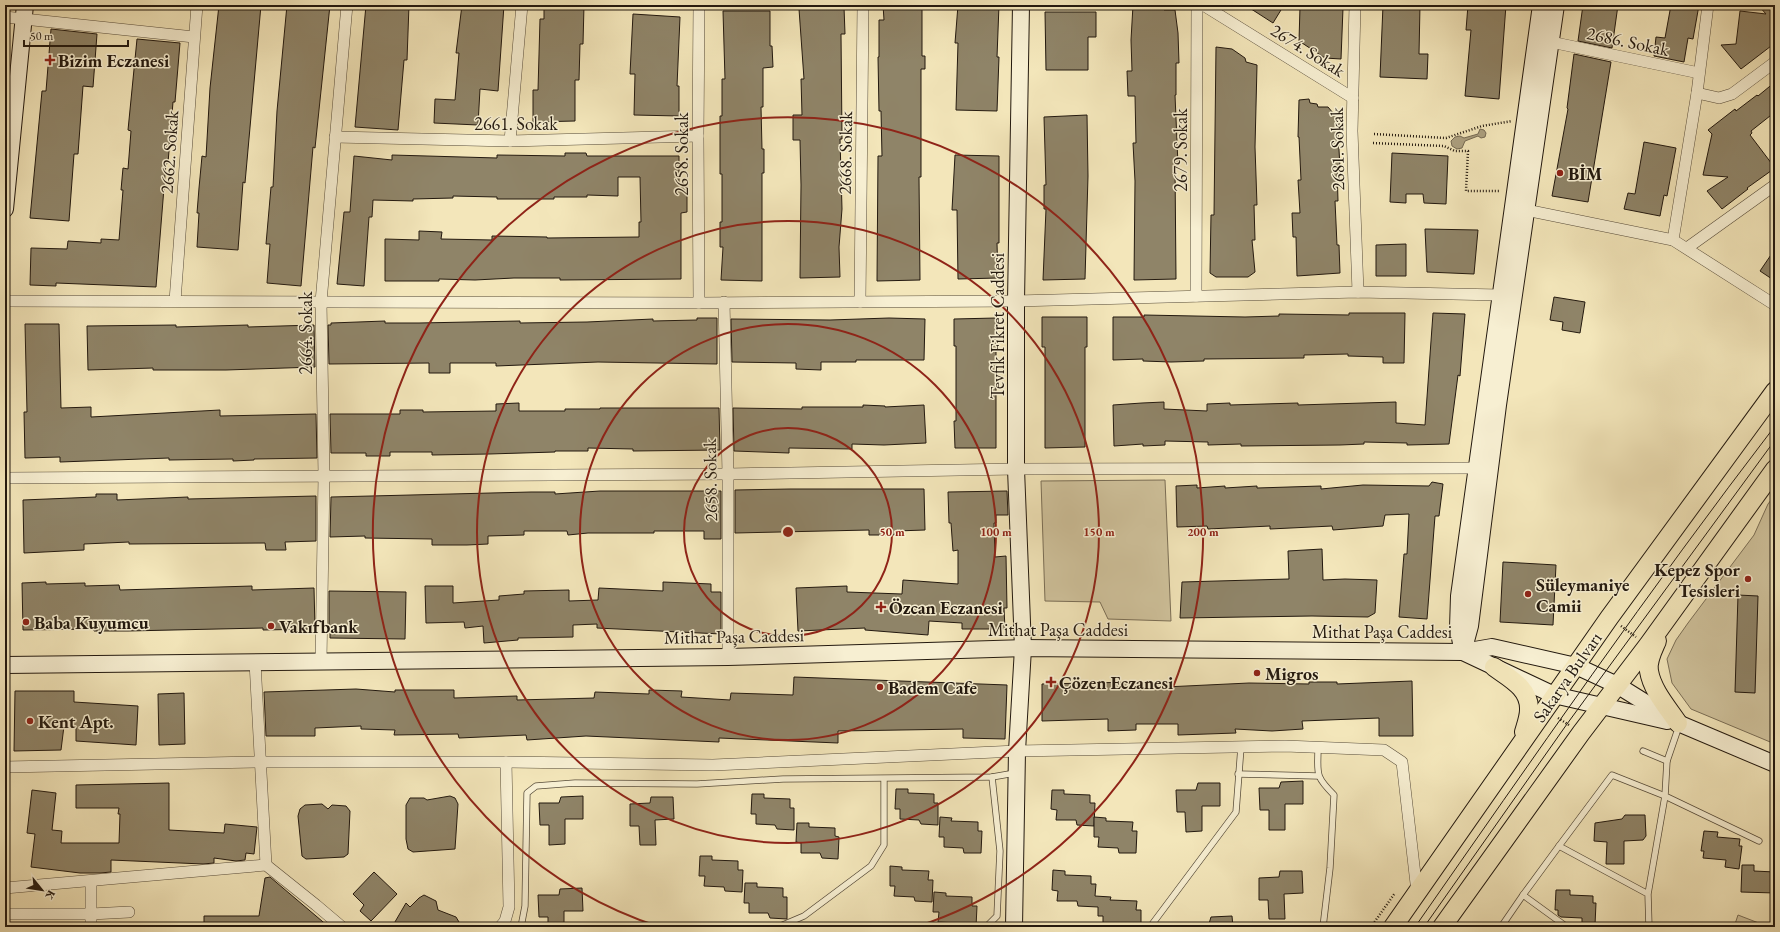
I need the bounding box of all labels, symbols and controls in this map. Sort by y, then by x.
street label: 2674. Sokak [1267,18,1350,82]
street label: 2686. Sokak [1585,21,1672,61]
scale bar [24,22,128,48]
text: 50 m [30,28,54,44]
place label: Bizim Eczanesi [58,49,170,72]
marker: Bizim Eczanesi [45,55,55,65]
street label: 2681. Sokak [1325,107,1349,191]
street label: 2679. Sokak [1169,108,1192,192]
street label: 2662. Sokak [155,109,183,194]
street label: 2668. Sokak [833,111,857,195]
street label: 2661. Sokak [474,112,558,135]
street label: 2658. Sokak [670,112,693,196]
place label: BİM [1568,162,1603,185]
marker: BİM [1555,168,1565,178]
street label: Tevfik Fikret Caddesi [986,252,1009,399]
street label: 2664. Sokak [294,291,317,375]
street label: 2658. Sokak [698,438,722,522]
text: 50 m [879,524,905,540]
text: 100 m [980,524,1012,540]
text: 150 m [1083,524,1115,540]
text: 200 m [1187,524,1219,540]
centre of rings [781,525,795,539]
place label: Kepez Spor Tesisleri [1654,558,1741,602]
place label: Süleymaniye Camii [1536,573,1630,617]
marker: Kepez Spor Tesisleri [1743,574,1753,584]
marker: Süleymaniye Camii [1523,589,1533,599]
place label: Özcan Eczanesi [889,596,1004,619]
marker: Özcan Eczanesi [876,602,886,612]
place label: Baba Kuyumcu [34,611,149,634]
place label: Vakıfbank [279,615,359,638]
marker: Baba Kuyumcu [21,617,31,627]
street label: Mithat Paşa Caddesi [988,618,1129,641]
street label: Mithat Paşa Caddesi [1312,620,1453,643]
marker: Vakıfbank [266,621,276,631]
street label: Mithat Paşa Caddesi [664,623,805,649]
street label: Sakarya Bulvarı [1527,627,1607,727]
place label: Migros [1265,662,1319,685]
marker: Migros [1252,668,1262,678]
place label: Çözen Eczanesi [1059,671,1174,694]
place label: Badem Cafe [888,676,978,699]
marker: Çözen Eczanesi [1046,677,1056,687]
marker: Badem Cafe [875,682,885,692]
place label: Kent Apt. [38,710,114,733]
marker: Kent Apt. [25,716,35,726]
north arrow [22,870,62,910]
text: K [42,888,59,903]

